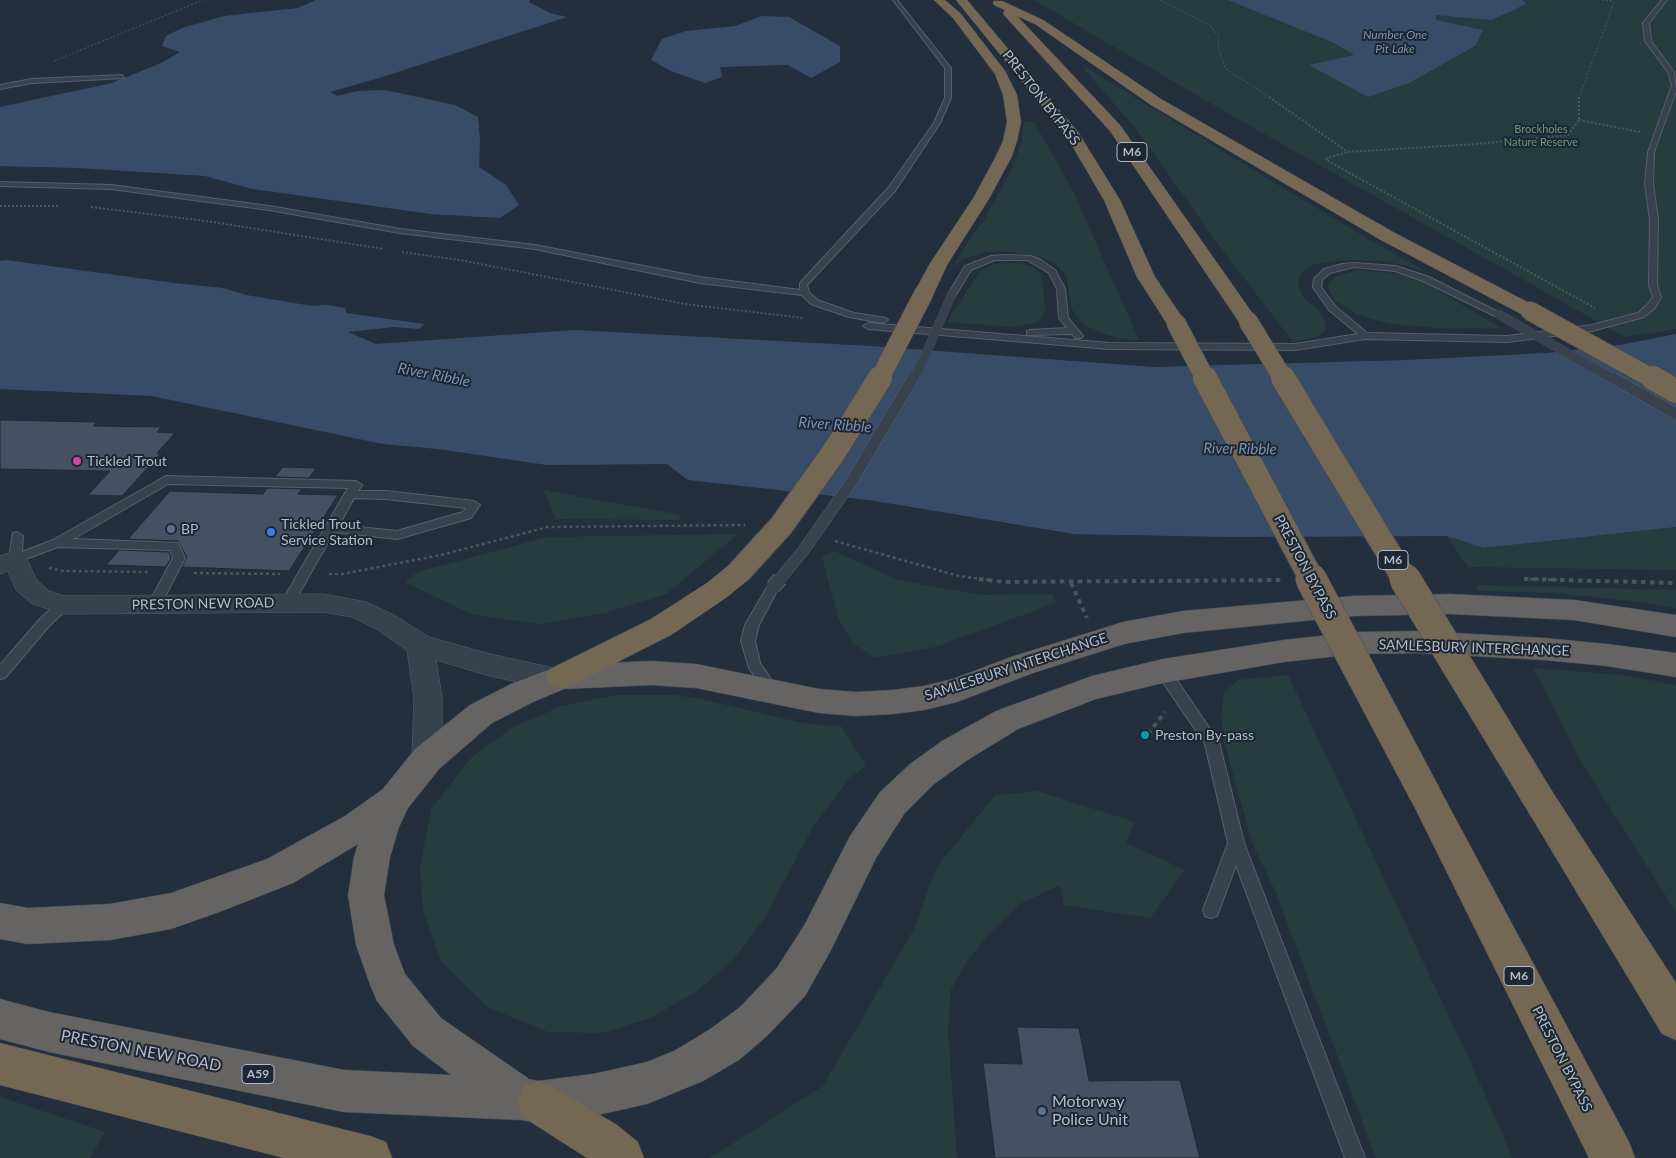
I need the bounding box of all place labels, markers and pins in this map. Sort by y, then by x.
place label: Tickled Trout [87,453,167,469]
marker: Tickled Trout [71,455,83,467]
place label: Tickled Trout Service Station [281,516,373,548]
place label: BP [181,521,198,537]
marker: BP [165,523,177,535]
marker: Tickled Trout Service Station [265,526,277,538]
place label: Preston By-pass [1155,727,1254,743]
marker: Preston By-pass [1139,729,1151,741]
place label: Motorway Police Unit [1052,1092,1128,1130]
marker: Motorway Police Unit [1036,1105,1048,1117]

